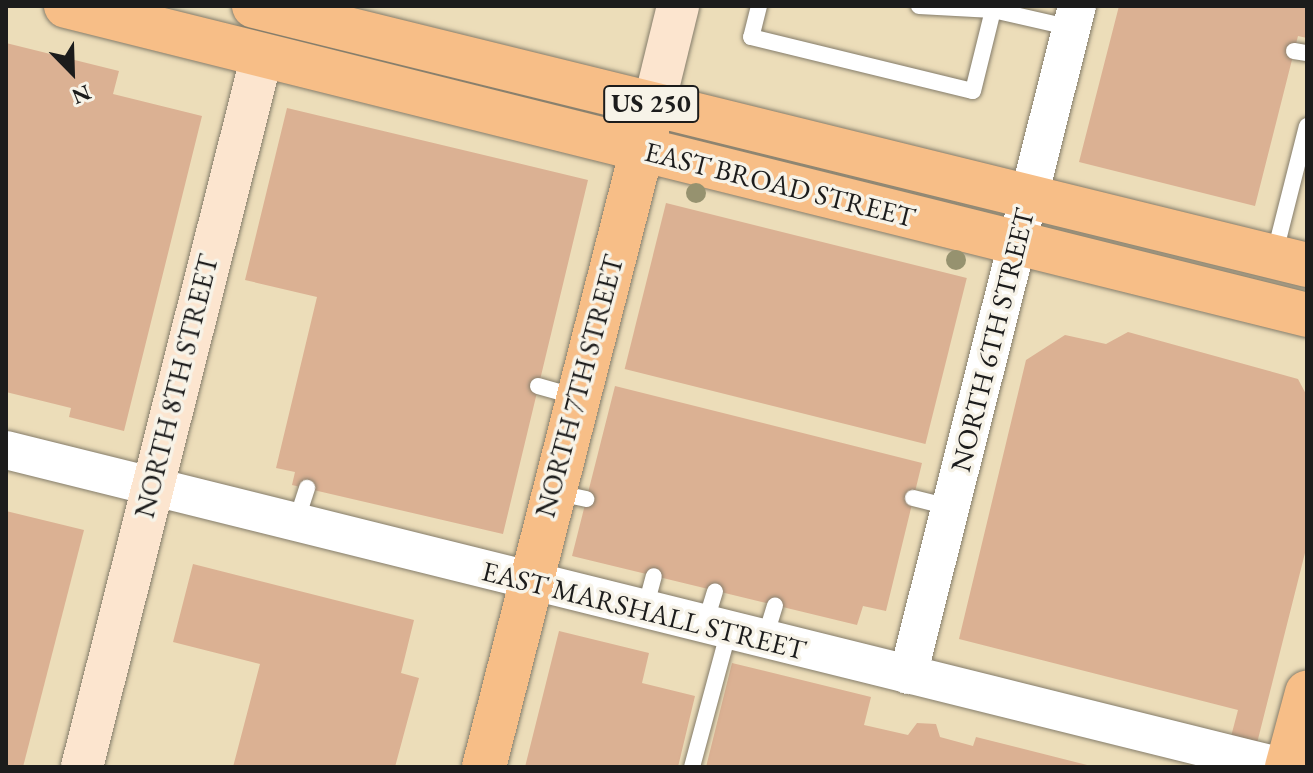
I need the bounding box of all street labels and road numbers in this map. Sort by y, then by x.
road number: US 250 [603,82,699,126]
street label: EAST BROAD STREET [641,134,919,234]
street label: NORTH 6TH STREET [943,205,1041,475]
street label: NORTH 8TH STREET [127,251,225,521]
street label: NORTH 7TH STREET [528,251,630,521]
street label: EAST MARSHALL STREET [479,553,809,667]

